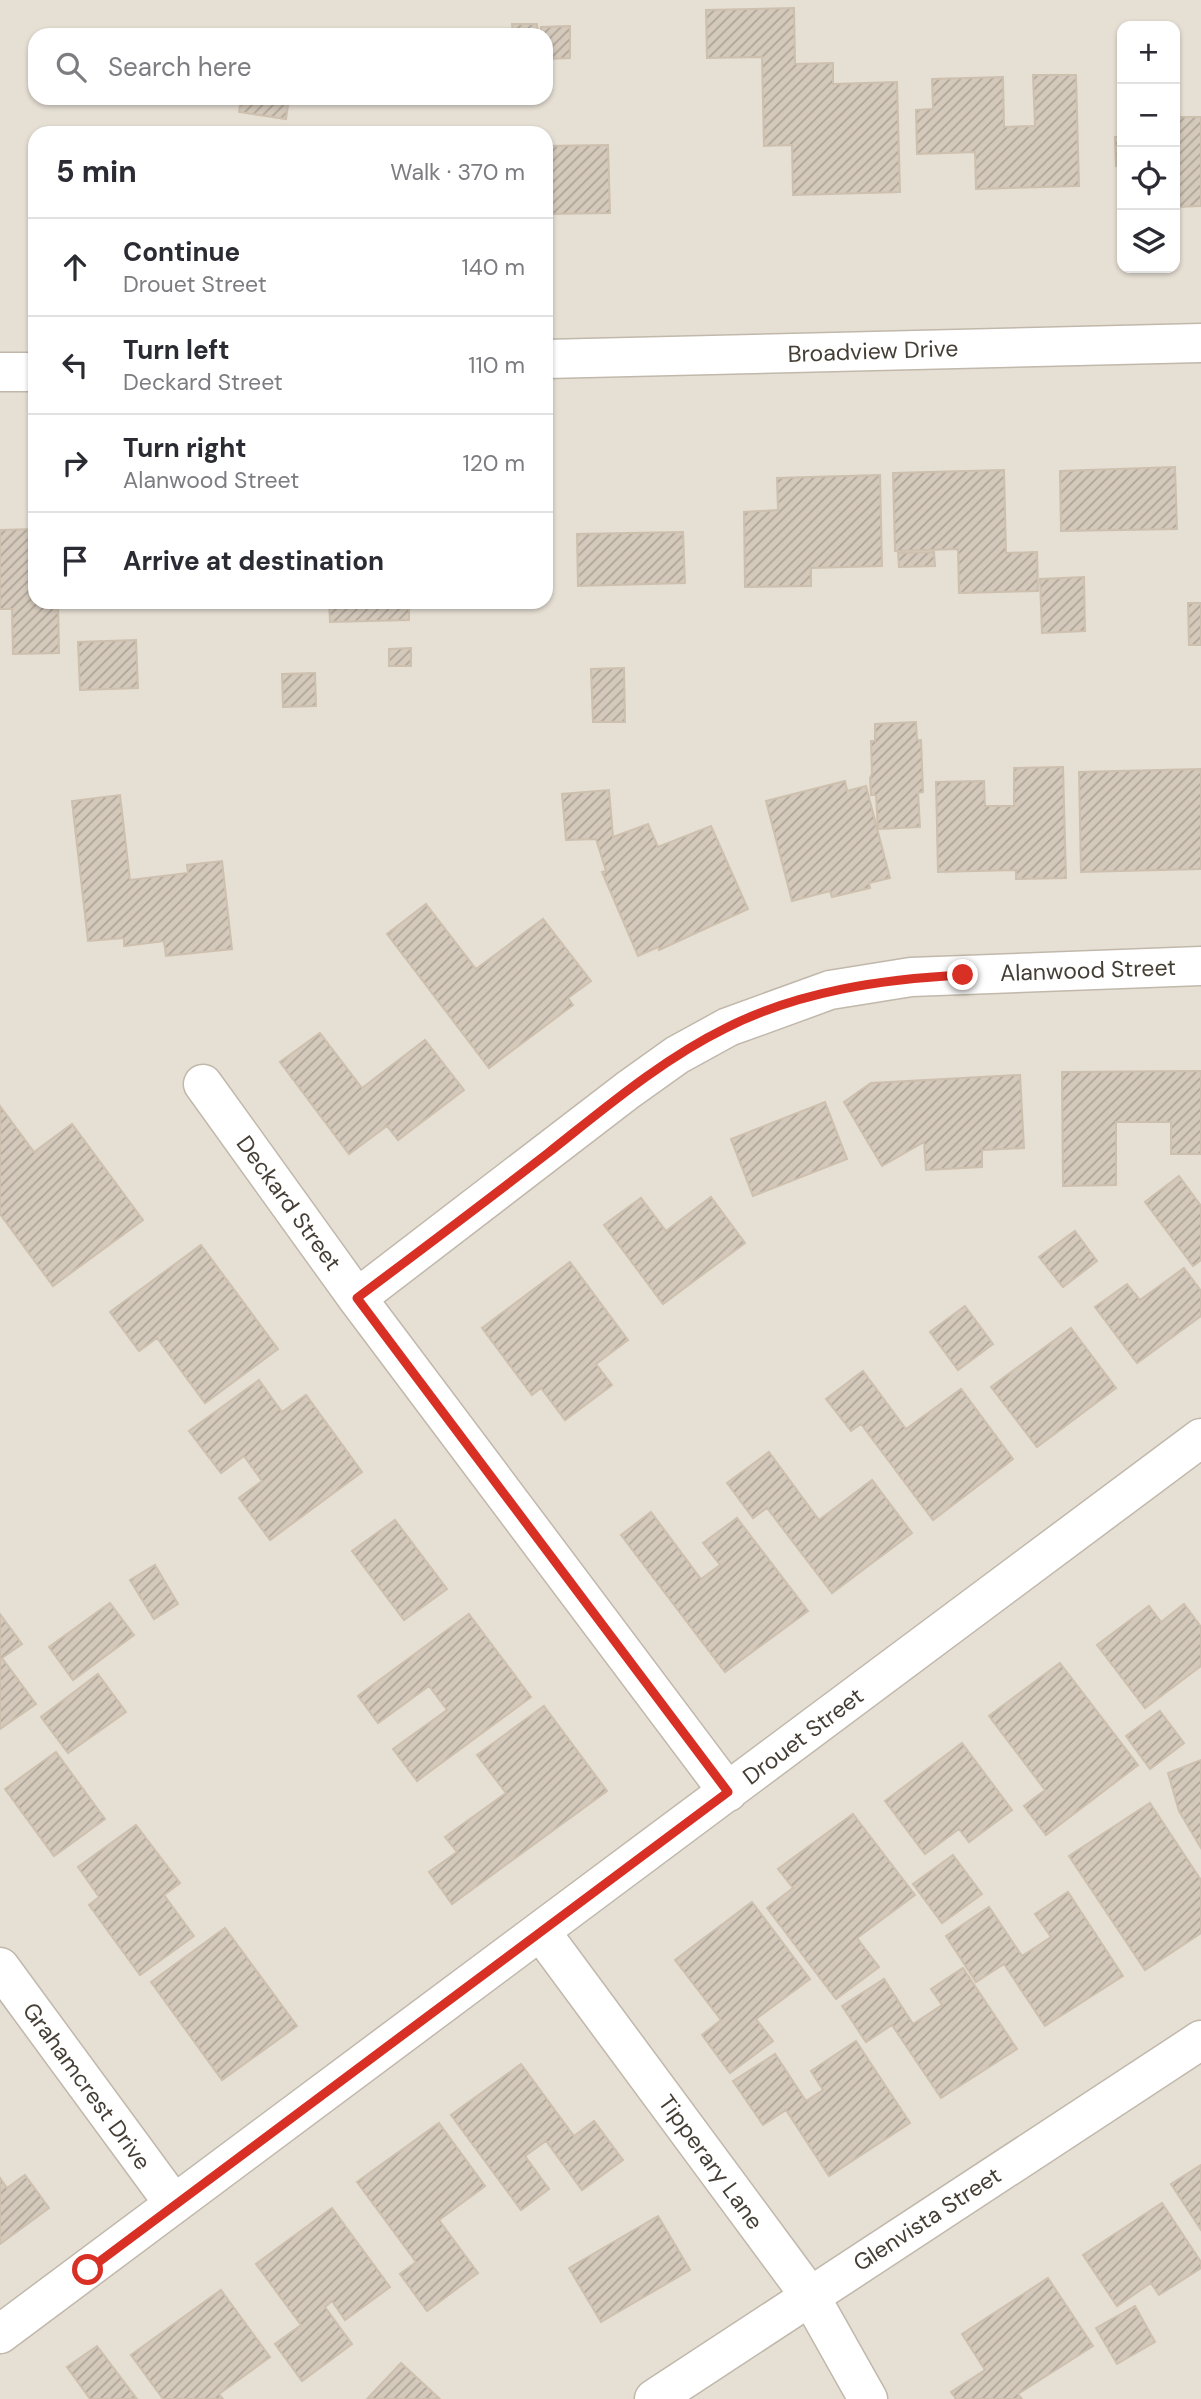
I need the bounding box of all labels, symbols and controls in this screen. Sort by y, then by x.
map controls [1117,21,1180,273]
button: + [1117,21,1180,84]
search box [28,28,553,105]
icon: search [52,48,90,86]
text: Search here [108,50,251,84]
button: − [1117,84,1180,147]
button: locate [1117,147,1180,210]
text: 5 min [56,152,137,191]
text: Walk · 370 m [390,157,525,187]
button: layers [1117,210,1180,273]
text: Continue [123,235,240,269]
icon: ahead [56,248,94,286]
text: 140 m [462,252,525,282]
text: Drouet Street [123,269,267,299]
text: Turn left [123,333,230,367]
street label: Broadview Drive [787,333,959,369]
icon: left [56,346,94,384]
text: 110 m [468,350,525,380]
text: Deckard Street [123,367,283,397]
text: Turn right [123,431,247,465]
icon: right [56,444,94,482]
text: 120 m [462,448,525,478]
text: Alanwood Street [123,465,299,495]
icon: arrive [56,542,94,580]
text: Arrive at destination [123,544,384,578]
street label: Alanwood Street [999,952,1177,988]
route end [947,959,978,990]
street label: Deckard Street [230,1130,348,1276]
street label: Drouet Street [737,1681,869,1791]
street label: Grahamcrest Drive [16,1996,158,2176]
street label: Tipperary Lane [652,2089,770,2235]
street label: Glenvista Street [847,2160,1007,2278]
route start [72,2254,103,2285]

